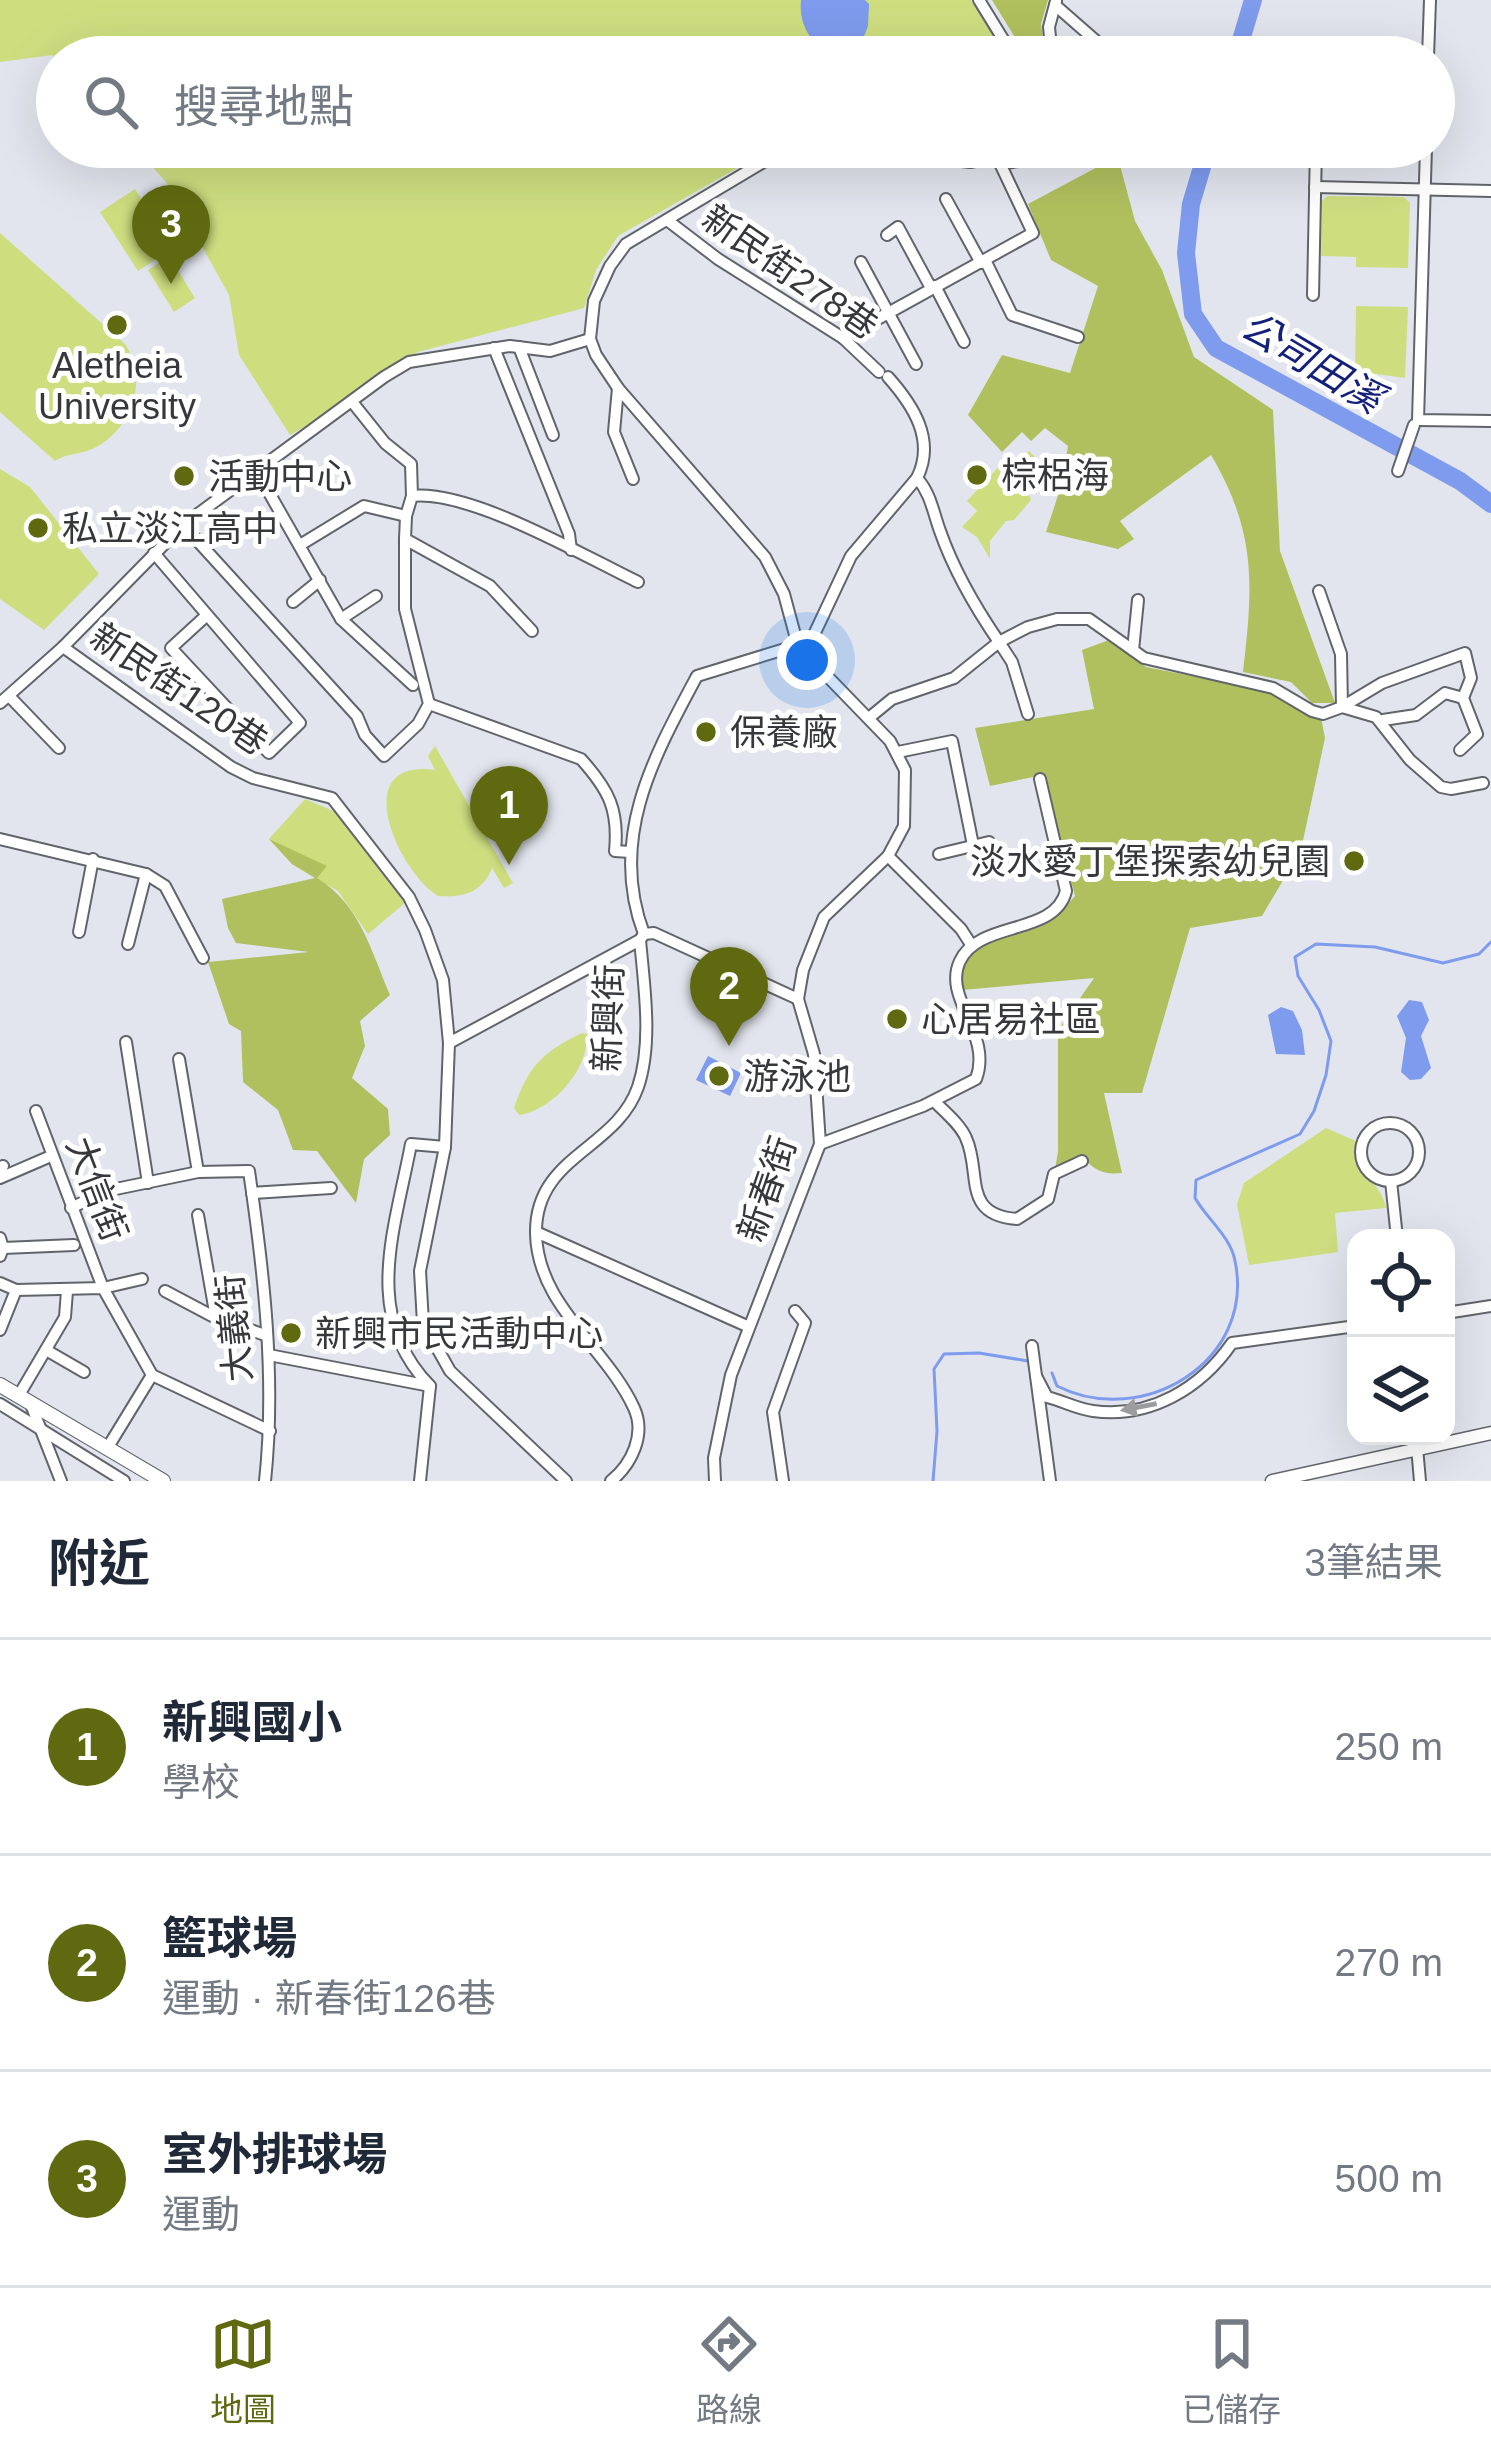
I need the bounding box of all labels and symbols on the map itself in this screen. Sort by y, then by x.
pin: 3 [132,185,210,284]
street label: 新民街278巷 [695,197,885,347]
water label: 公司田溪 [1234,303,1394,423]
marker: Aletheia University [104,312,130,338]
place label: Aletheia University [38,345,196,427]
place label: 棕梠海 [1001,455,1109,496]
place label: 活動中心 [208,456,352,497]
marker: 棕梠海 [964,462,990,488]
marker: 活動中心 [171,463,197,489]
place label: 私立淡江高中 [62,508,278,549]
marker: 私立淡江高中 [25,515,51,541]
street label: 新民街120巷 [83,615,275,763]
your location [777,630,837,690]
place label: 保養廠 [730,712,838,753]
marker: 保養廠 [693,719,719,745]
pin: 1 [470,766,548,865]
place label: 淡水愛丁堡探索幼兒園 [970,841,1330,882]
marker: 淡水愛丁堡探索幼兒園 [1341,848,1367,874]
pin: 2 [690,947,768,1046]
street label: 新興街 [586,963,630,1073]
place label: 心居易社區 [921,999,1101,1040]
marker: 心居易社區 [884,1006,910,1032]
place label: 游泳池 [743,1056,851,1097]
marker: 游泳池 [706,1063,732,1089]
street label: 大信街 [59,1131,135,1247]
street label: 新春街 [730,1131,804,1247]
street label: 大義街 [209,1272,259,1384]
place label: 新興市民活動中心 [315,1313,603,1354]
marker: 新興市民活動中心 [278,1320,304,1346]
one-way arrow [1120,1398,1158,1417]

